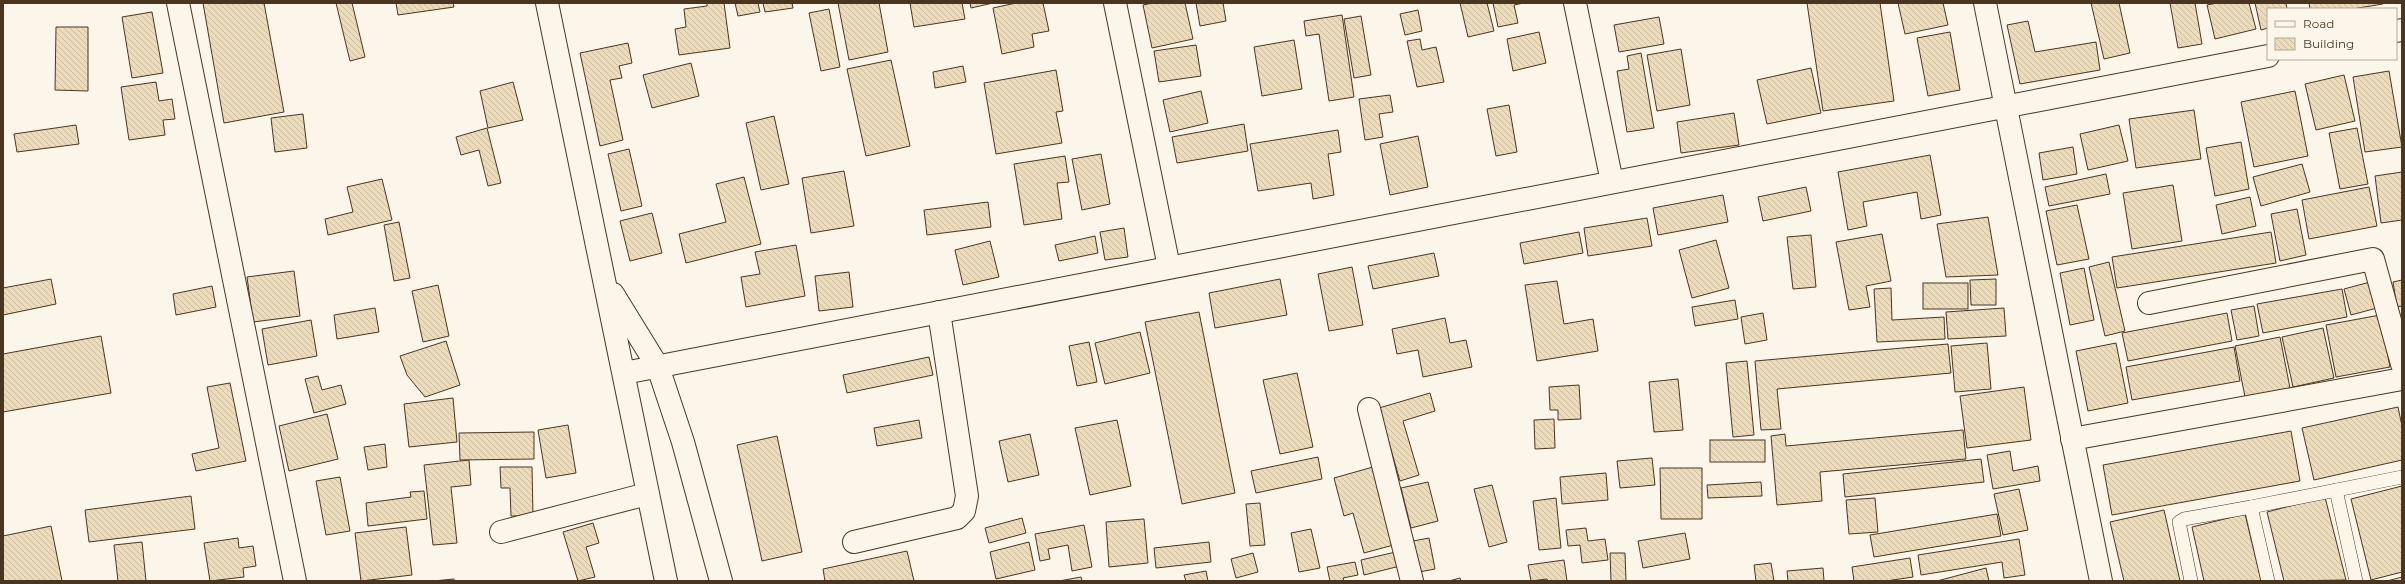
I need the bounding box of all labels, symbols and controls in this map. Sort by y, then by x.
legend [2267,8,2397,60]
text: Road [2303,16,2334,31]
text: Building [2303,36,2354,51]

